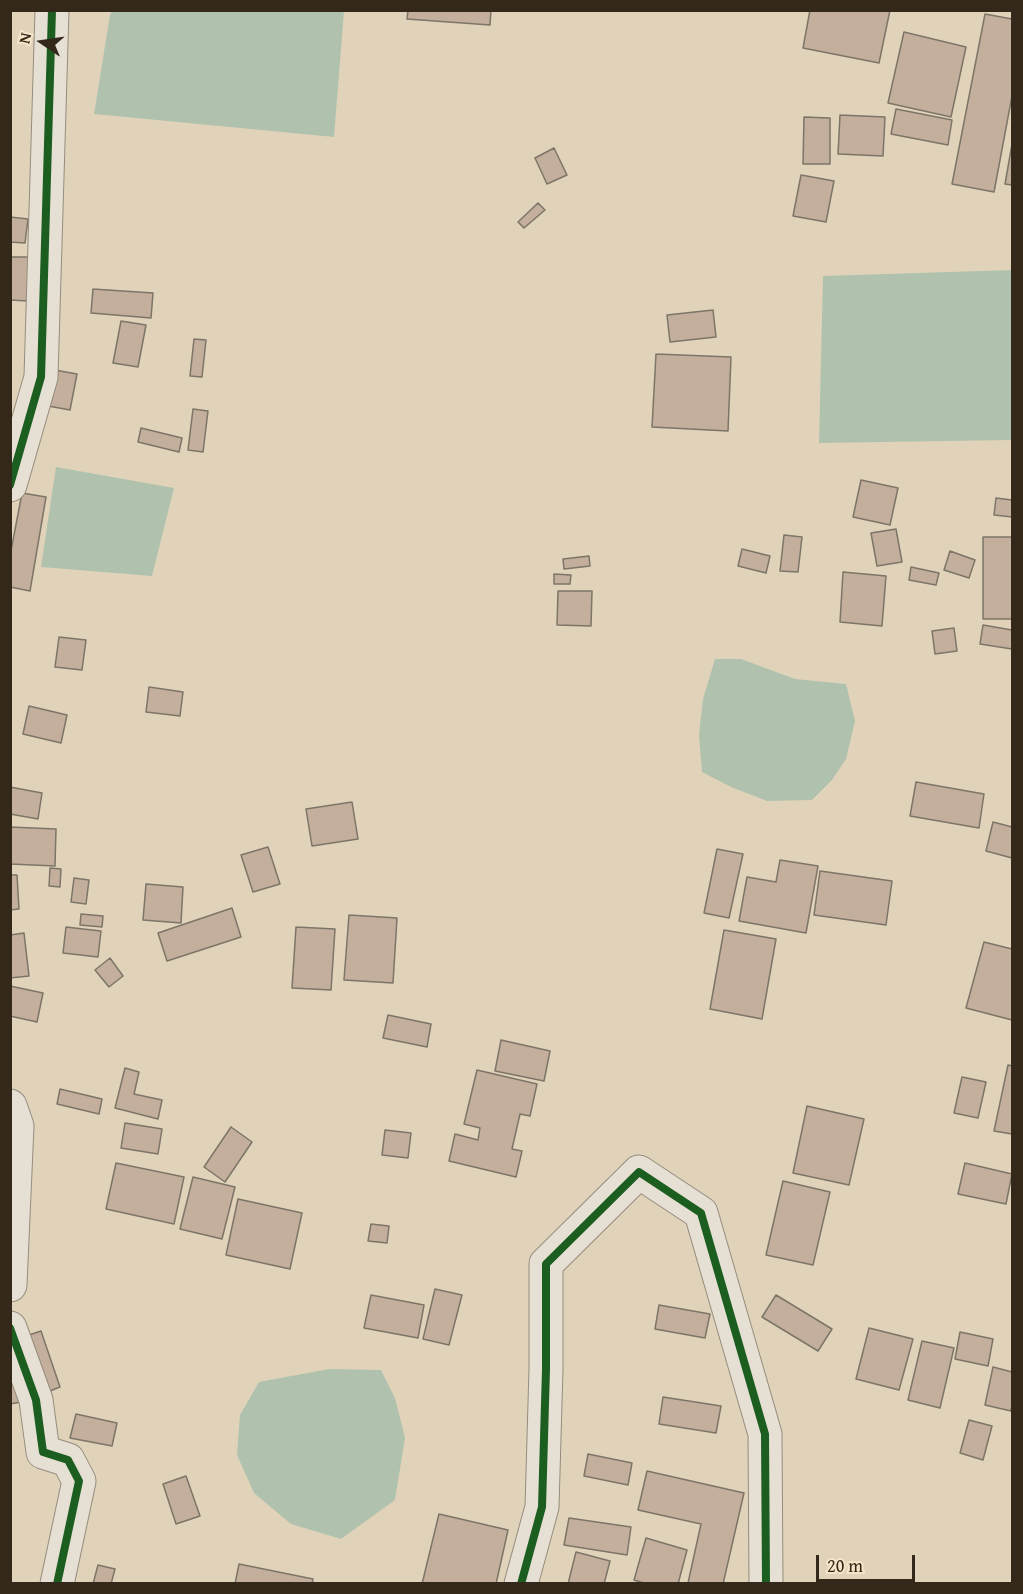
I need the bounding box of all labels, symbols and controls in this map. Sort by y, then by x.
north arrow [12,12,72,72]
text: N [12,30,37,46]
scale bar [819,1543,918,1581]
text: 20 m [827,1552,863,1579]

